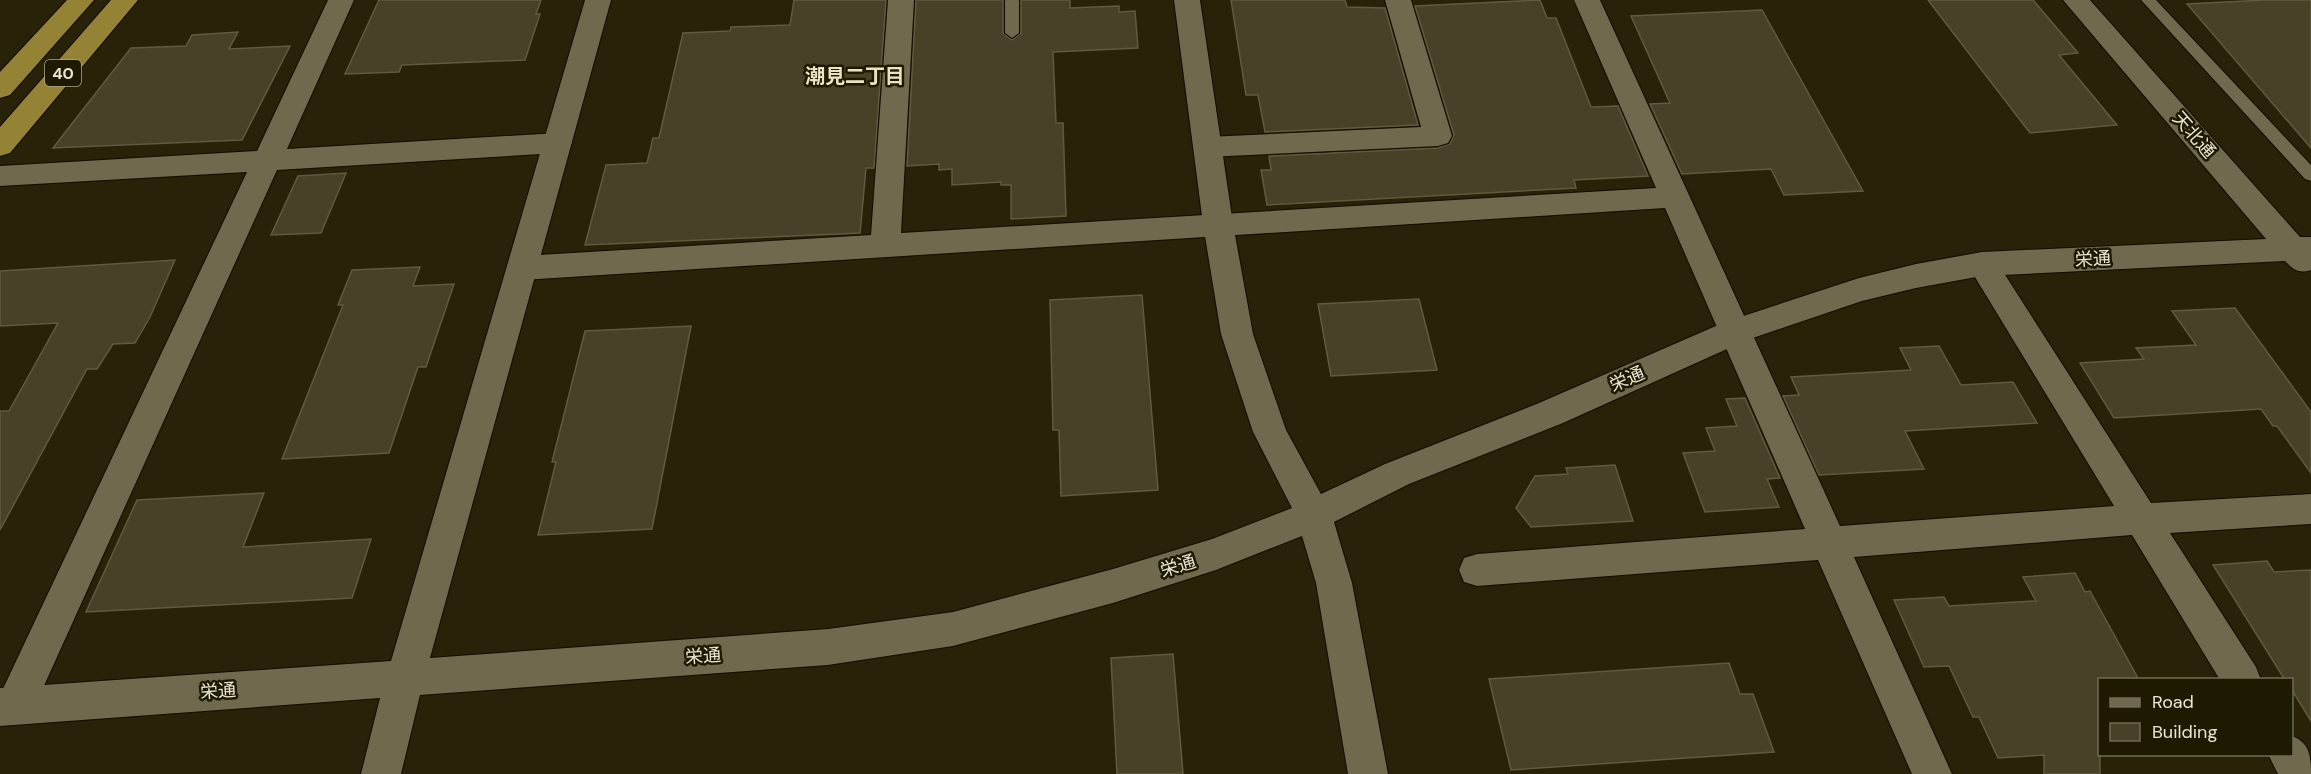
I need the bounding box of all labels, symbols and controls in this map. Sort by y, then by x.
road number: 40 [45,60,81,86]
district label: 潮見二丁目 [805,63,905,89]
street label: 天北通 [2167,107,2221,163]
street label: 栄通 [2074,246,2112,272]
street label: 栄通 [1606,361,1648,397]
street label: 栄通 [1157,549,1199,583]
street label: 栄通 [684,643,722,669]
street label: 栄通 [199,678,237,704]
legend [2098,678,2293,756]
text: Road [2152,690,2194,714]
text: Building [2152,720,2217,744]

